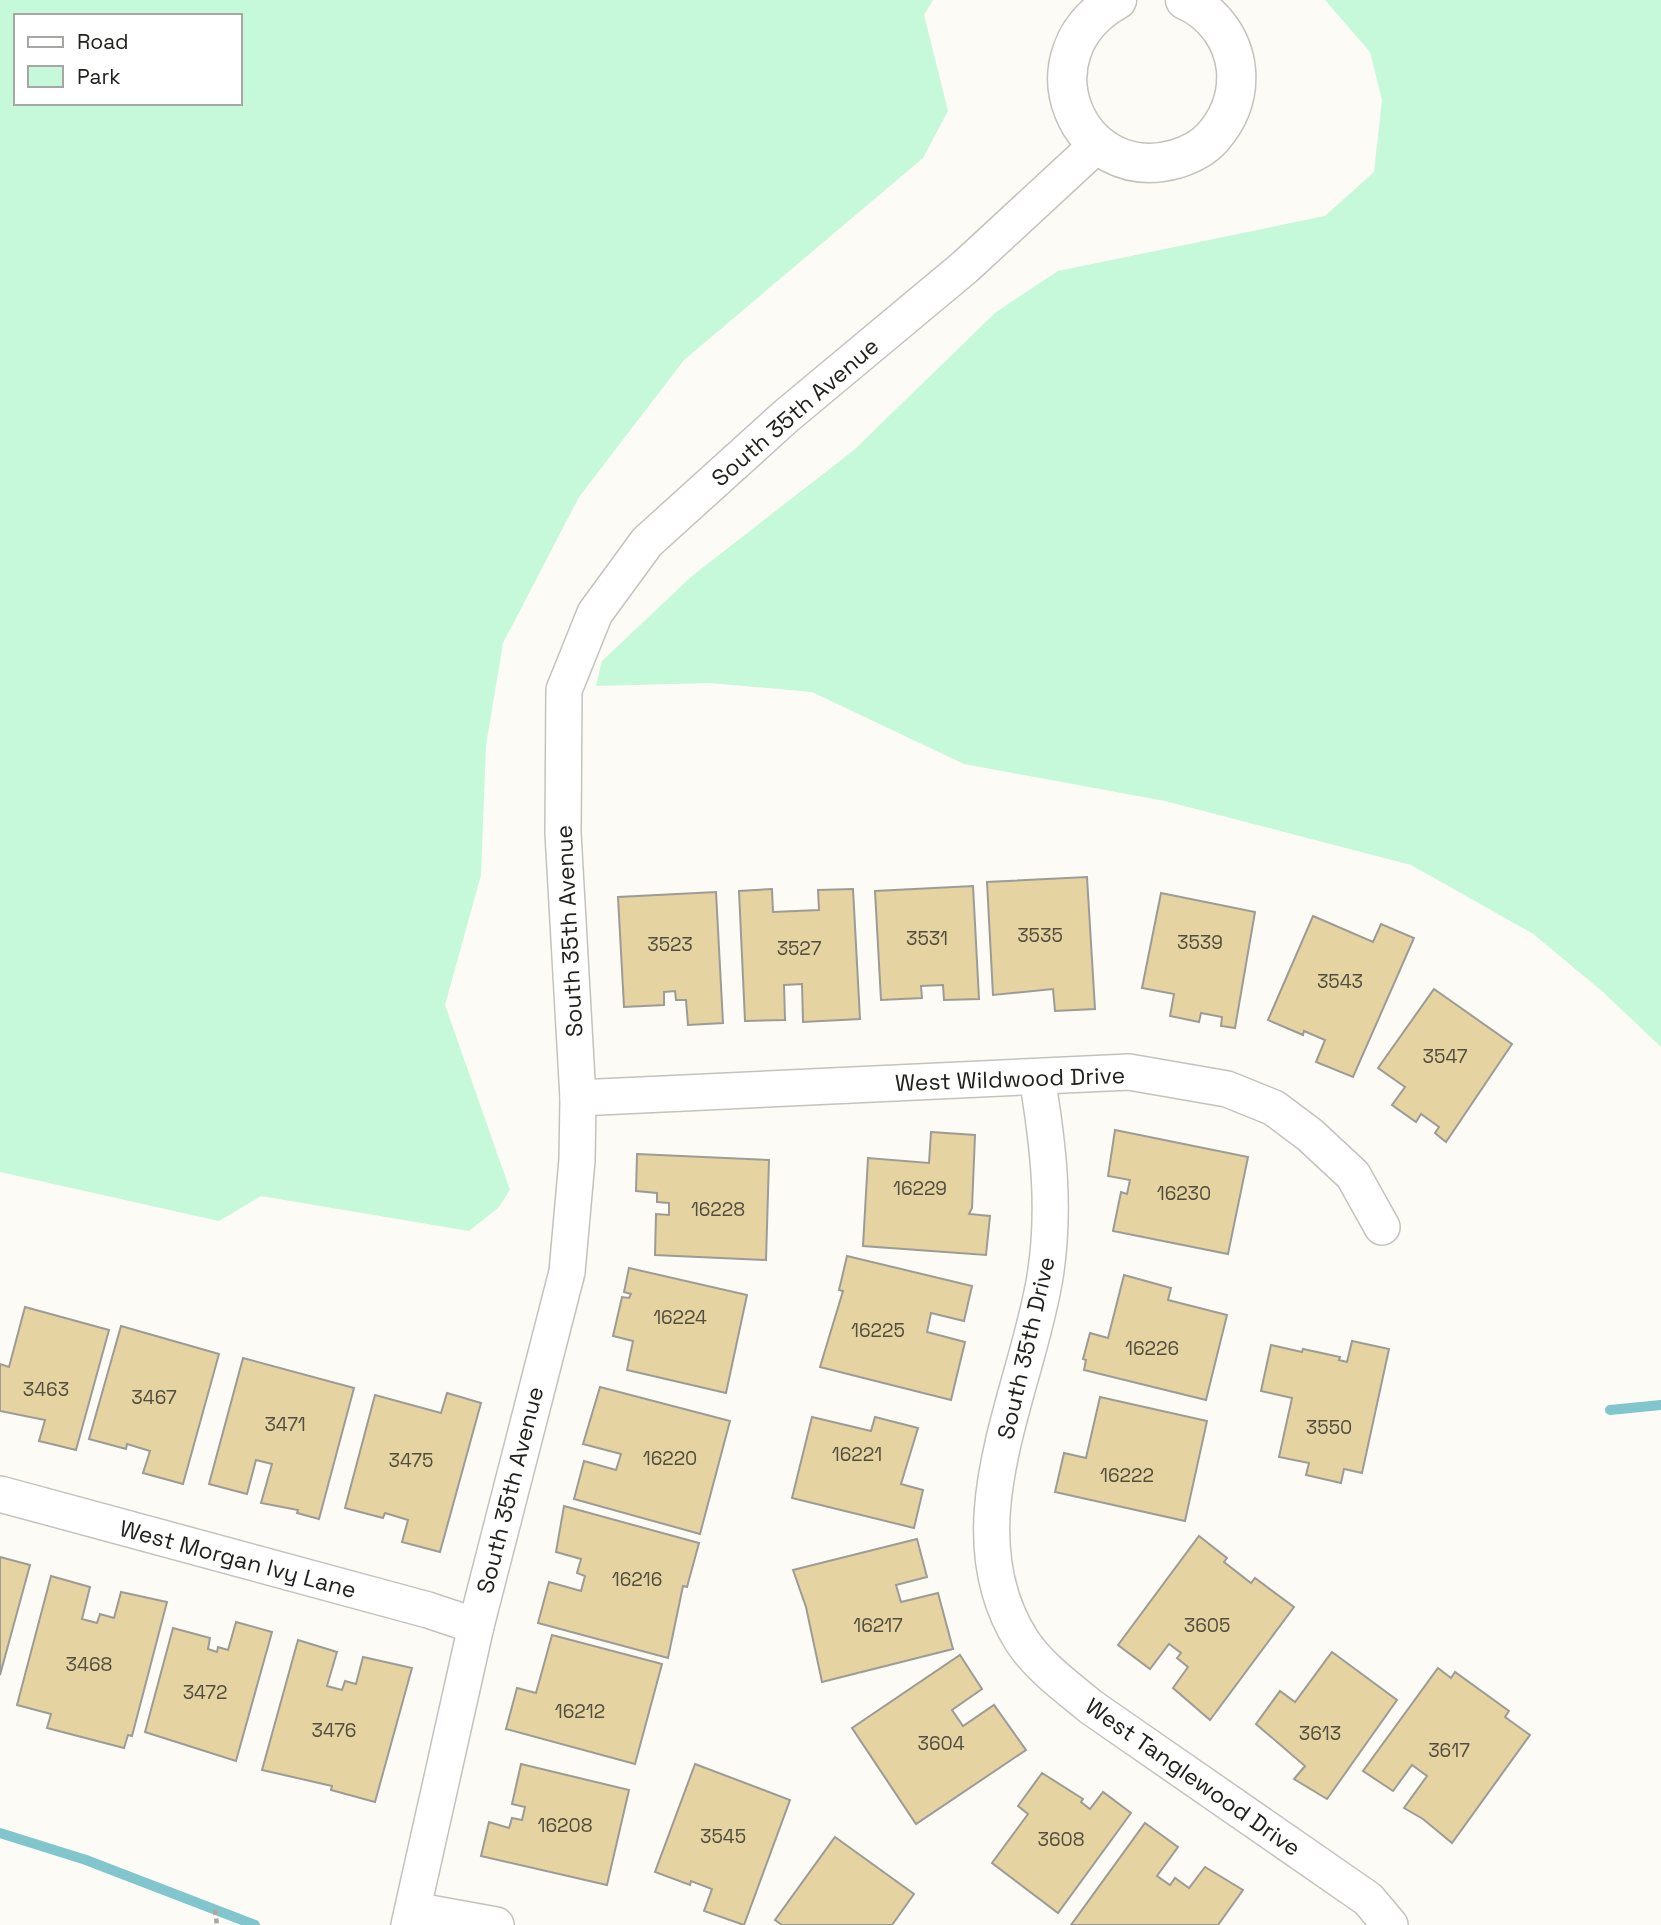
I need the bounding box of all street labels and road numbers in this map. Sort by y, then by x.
street label: South 35th Avenue [705,331,885,493]
street label: South 35th Avenue [548,824,590,1038]
street label: West Wildwood Drive [894,1060,1126,1098]
street label: South 35th Drive [990,1254,1062,1442]
street label: South 35th Avenue [470,1383,550,1597]
street label: West Morgan Ivy Lane [116,1513,360,1605]
street label: West Tanglewood Drive [1079,1691,1307,1863]

